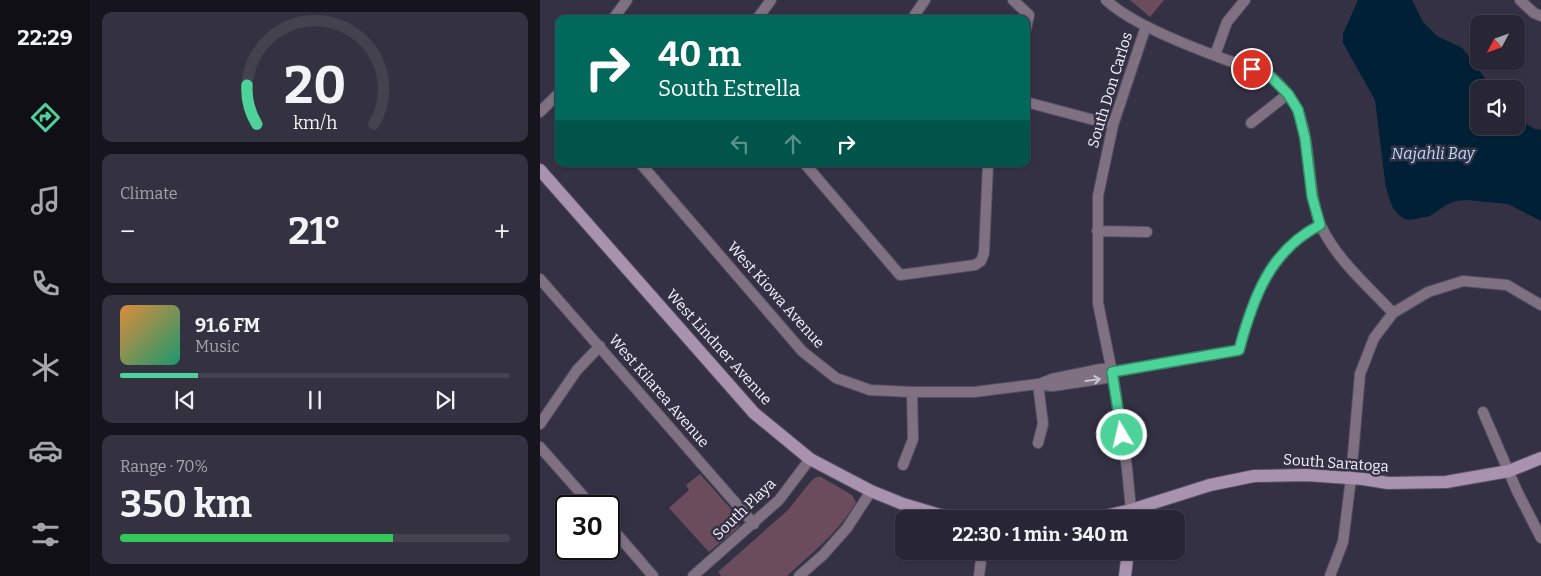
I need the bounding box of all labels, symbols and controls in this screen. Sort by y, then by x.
north arrow [1470,15,1525,70]
map controls [1470,15,1525,135]
text: 22:29 [17,24,73,51]
street label: South Don Carlos [1084,30,1136,150]
text: 40 m [658,33,741,75]
icon: right [575,35,640,100]
pin [1231,48,1273,90]
text: 20 [284,54,346,117]
icon: arrive [1238,55,1266,83]
text: South Estrella [658,75,800,102]
button: sound [1470,80,1525,135]
icon: directions [28,100,63,135]
text: km/h [293,112,337,134]
icon: left [726,130,754,158]
icon: ahead [779,130,807,158]
icon: right [832,130,860,158]
water label: Najahli Bay [1391,144,1476,163]
icon: music [28,183,63,218]
text: Climate [120,184,178,203]
text: 21° [288,208,341,254]
text: − [120,215,135,248]
text: + [494,215,510,248]
street label: West Kiowa Avenue [724,238,828,352]
icon: phone [28,266,63,301]
street label: West Lindner Avenue [662,286,776,408]
text: 91.6 FM [195,314,260,337]
street label: West Kilarea Avenue [605,331,713,451]
text: Music [195,337,240,356]
icon: climate [28,350,63,385]
one-way arrow [1085,375,1101,385]
icon: previous [171,386,199,414]
icon: pause [301,386,329,414]
icon: next [431,386,459,414]
position arrow [1095,408,1147,460]
icon: car [28,433,63,468]
street label: South Saratoga [1283,450,1389,476]
text: Range · 70% [120,457,208,476]
street label: South Playa [709,474,779,544]
text: 350 km [120,481,252,527]
speed limit sign: 30 [555,495,620,560]
icon: filters [28,517,63,552]
text: 22:30 · 1 min · 340 m [952,523,1128,546]

